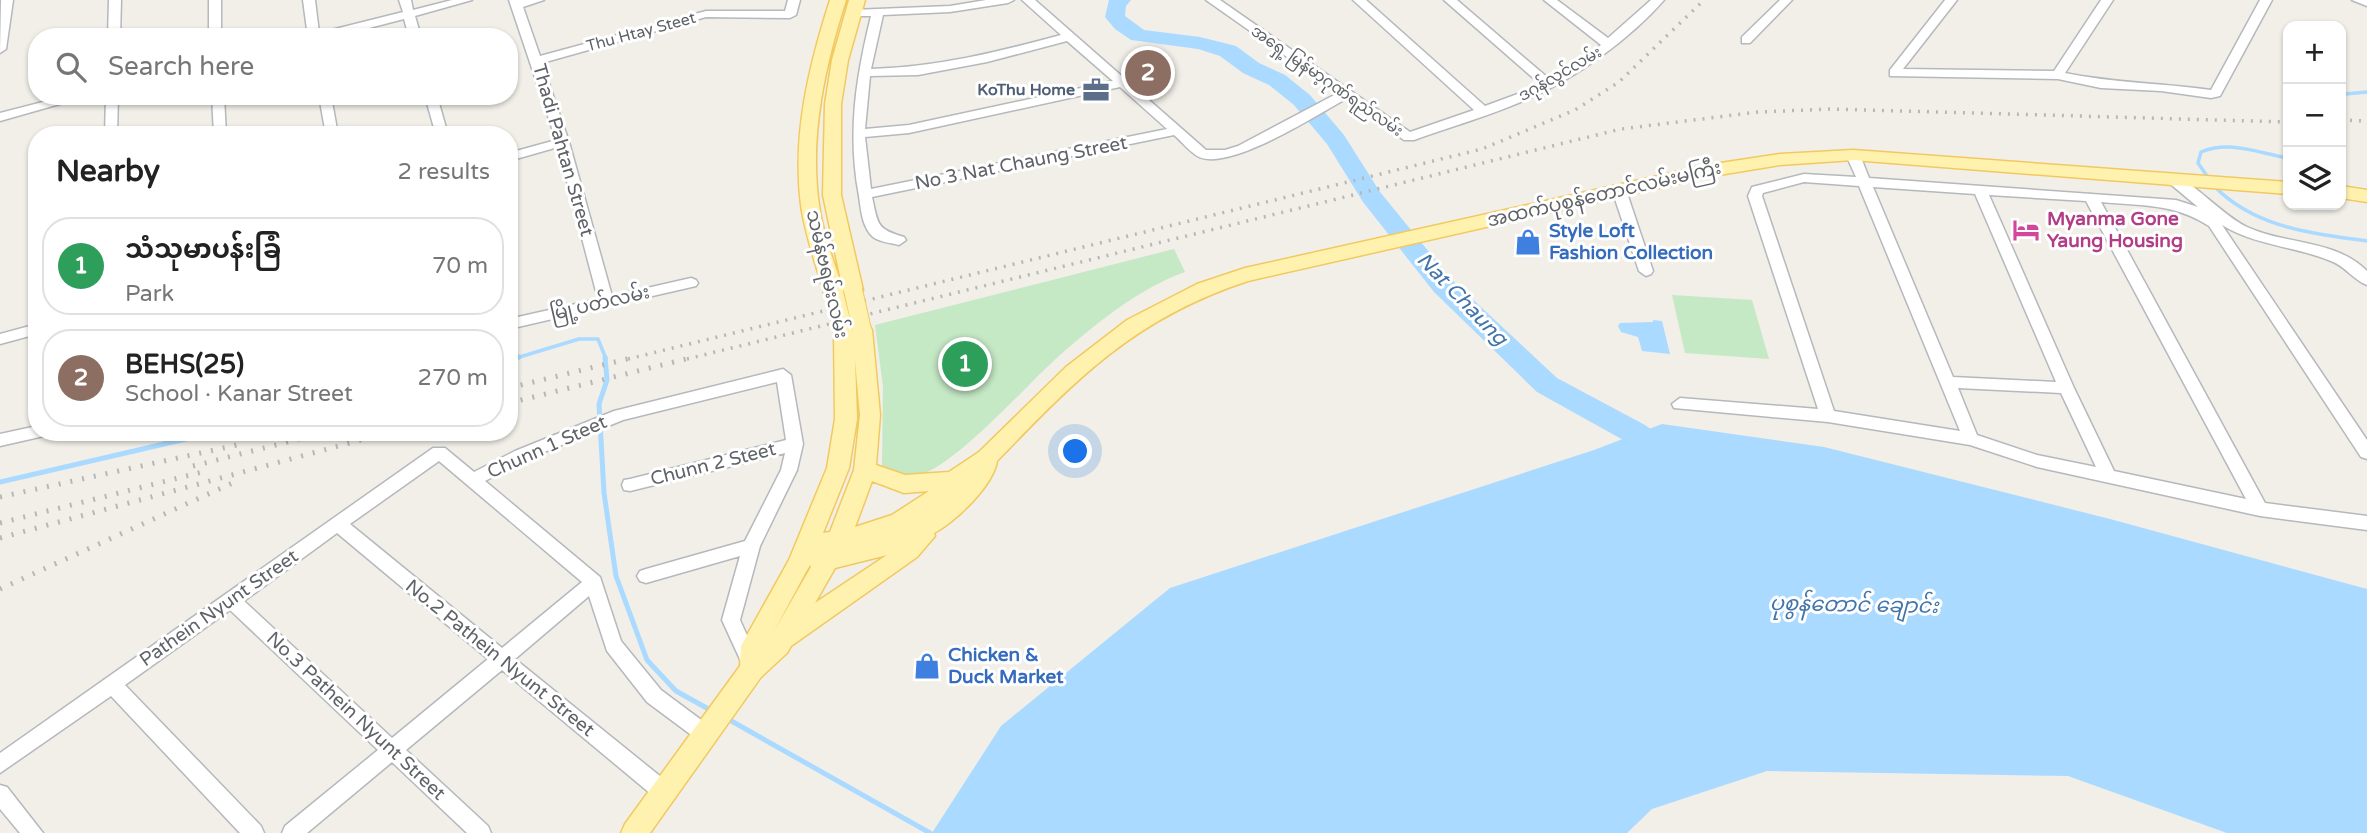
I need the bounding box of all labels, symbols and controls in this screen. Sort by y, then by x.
street label: Thu Htay Steet [584,8,698,56]
street label: အရှေ့ မြန်မာ့ဂုဏ်ရည်လမ်း [1245,19,1408,144]
map controls [2283,21,2346,210]
button: + [2283,21,2346,84]
search box [28,28,518,105]
street label: ဒဂုန်လွင်လမ်း [1514,40,1607,109]
pin: 2 [1125,47,1171,99]
icon: search [52,48,90,86]
text: Search here [108,51,254,82]
street label: Thadi Pahtan Street [528,61,598,239]
office icon: KoThu Home [1081,75,1111,105]
place label: KoThu Home [977,80,1075,100]
button: − [2283,84,2346,147]
street label: No 3 Nat Chaung Street [913,132,1129,194]
button: layers [2283,147,2346,210]
street label: အထက်ပုစွန်တောင်လမ်းမကြီး [1484,152,1724,237]
text: Nearby [56,153,160,190]
text: 2 results [397,158,490,186]
street label: သမိန်ဗရမ်းလမ်း [798,207,856,341]
place label: Myanma Gone Yaung Housing [2047,208,2183,253]
hotel icon: Myanma Gone Yaung Housing [2011,215,2041,245]
place label: Style Loft Fashion Collection [1549,220,1713,264]
shop icon: Style Loft Fashion Collection [1513,227,1543,257]
text: သံသုမာပန်းခြံ [125,234,281,265]
water label: Nat Chaung [1411,247,1514,352]
text: 1 [74,252,88,280]
text: 70 m [432,252,488,280]
street label: မြို့ပတ်လမ်း [547,277,653,329]
text: Park [125,280,174,308]
pin: 1 [942,338,988,390]
text: BEHS(25) [125,349,244,380]
text: 2 [74,364,88,392]
text: 270 m [418,364,488,392]
text: School · Kanar Street [125,380,353,408]
street label: Chunn 1 Steet [484,411,610,483]
your location [1058,434,1092,468]
street label: Chunn 2 Steet [648,438,778,490]
street label: Pathein Nyunt Street [136,545,302,671]
street label: No.2 Pathein Nyunt Street [401,575,599,741]
water label: ပုစွန်တောင် ချောင်း [1769,588,1940,623]
street label: No.3 Pathein Nyunt Street [262,627,450,805]
place label: Chicken & Duck Market [948,644,1064,688]
shop icon: Chicken & Duck Market [912,651,942,681]

